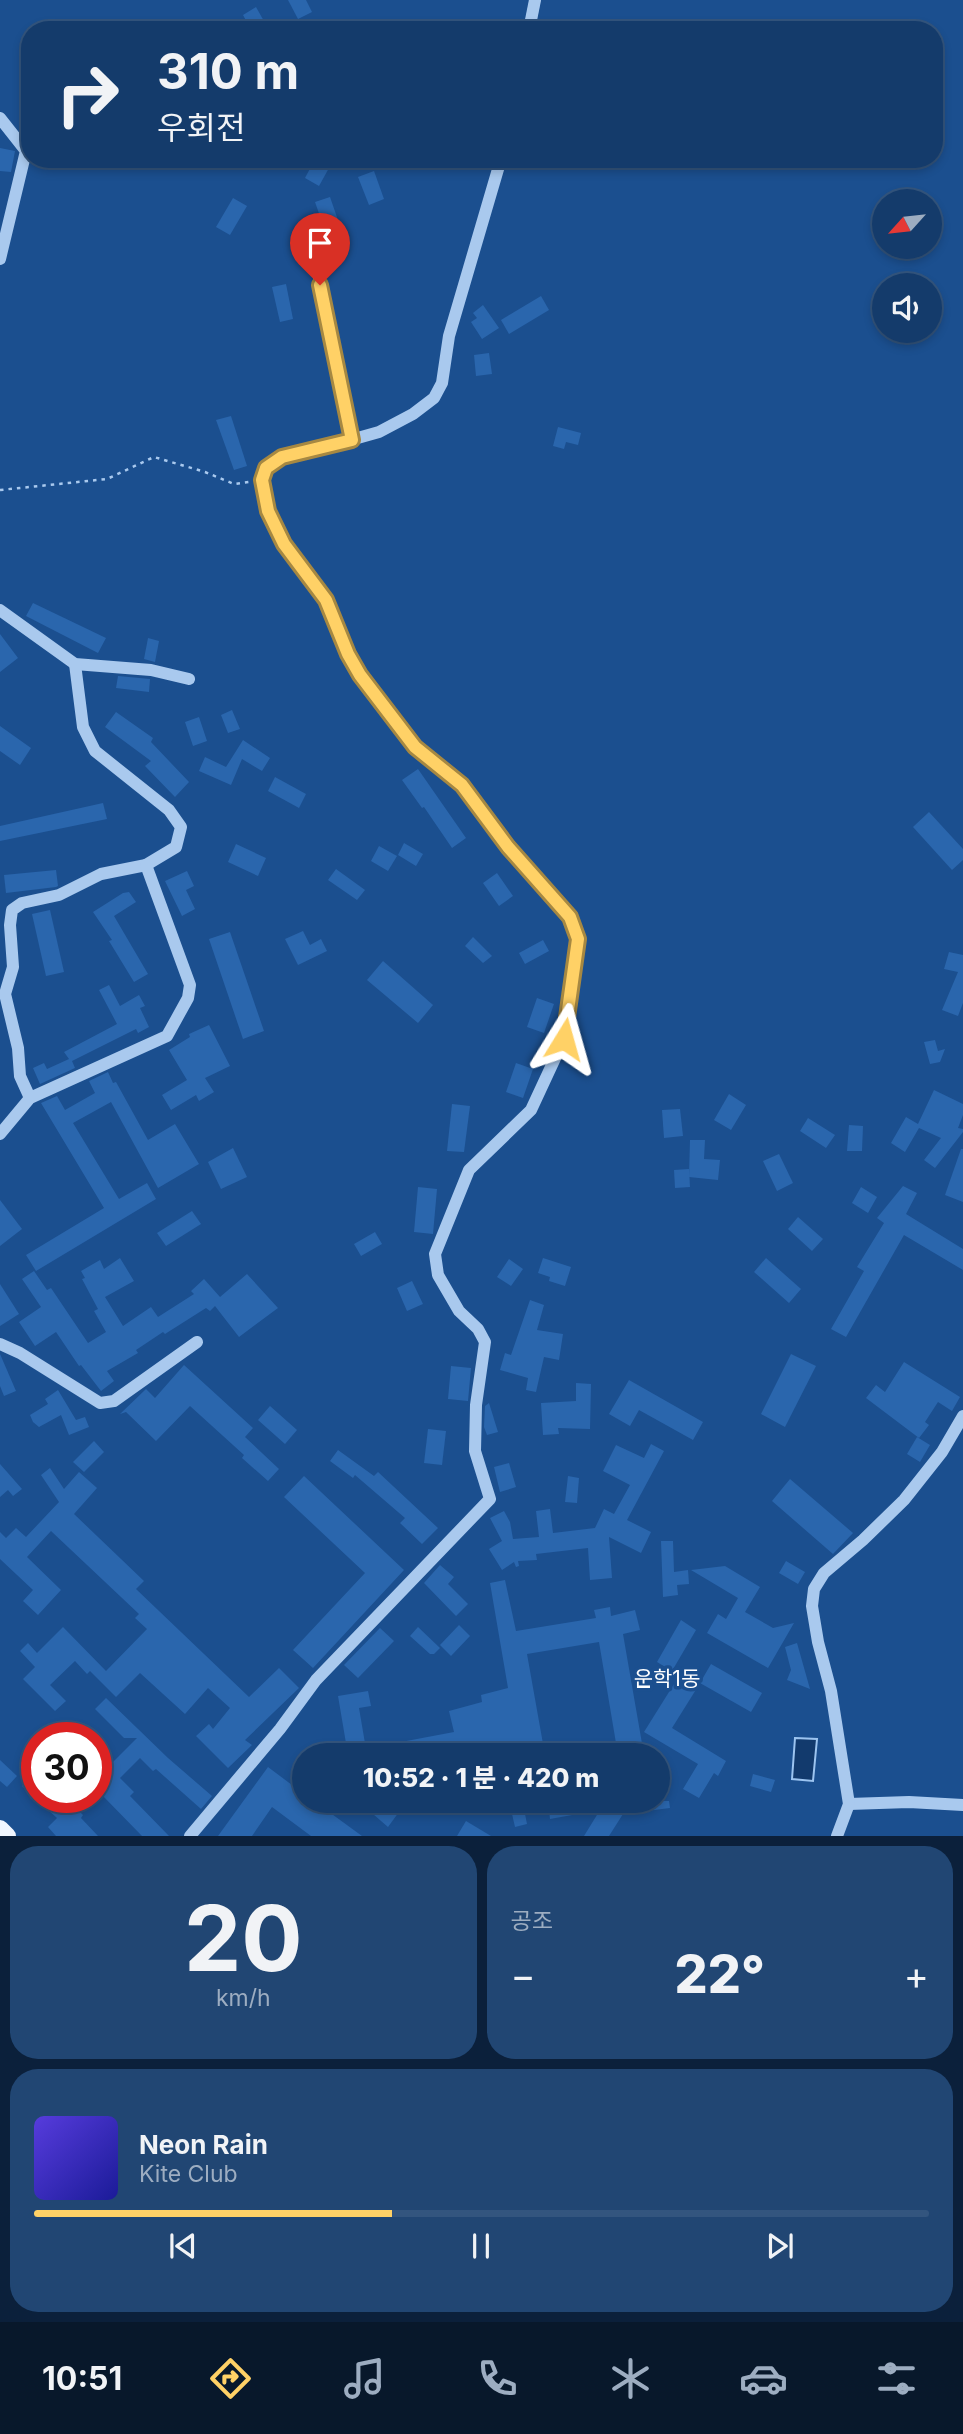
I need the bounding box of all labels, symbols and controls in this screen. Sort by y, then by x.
text: 310 m [157,42,299,101]
icon: right [42,49,133,140]
text: 우회전 [157,108,245,147]
north arrow [872,189,942,259]
map controls [872,189,942,343]
pin [290,213,350,285]
icon: arrive [301,224,339,262]
button: sound [872,273,942,343]
position arrow [527,1002,601,1076]
district label: 운학1동 [634,1666,700,1691]
speed limit sign: 30 [21,1722,112,1813]
text: 10:52 · 1 분 · 420 m [363,1762,599,1793]
text: 20 [184,1883,303,1993]
text: 공조 [511,1907,553,1935]
text: 22° [675,1943,765,2006]
text: − [511,1952,536,1998]
text: + [904,1952,929,1998]
text: km/h [216,1984,271,2012]
text: Neon Rain [139,2129,268,2160]
text: Kite Club [139,2160,238,2188]
icon: previous [164,2227,202,2265]
icon: pause [462,2227,500,2265]
icon: next [761,2227,799,2265]
icon: directions [206,2354,255,2403]
icon: music [340,2354,389,2403]
icon: phone [473,2354,522,2403]
icon: climate [606,2354,655,2403]
icon: car [739,2354,788,2403]
icon: filters [872,2354,921,2403]
text: 10:51 [42,2359,122,2398]

